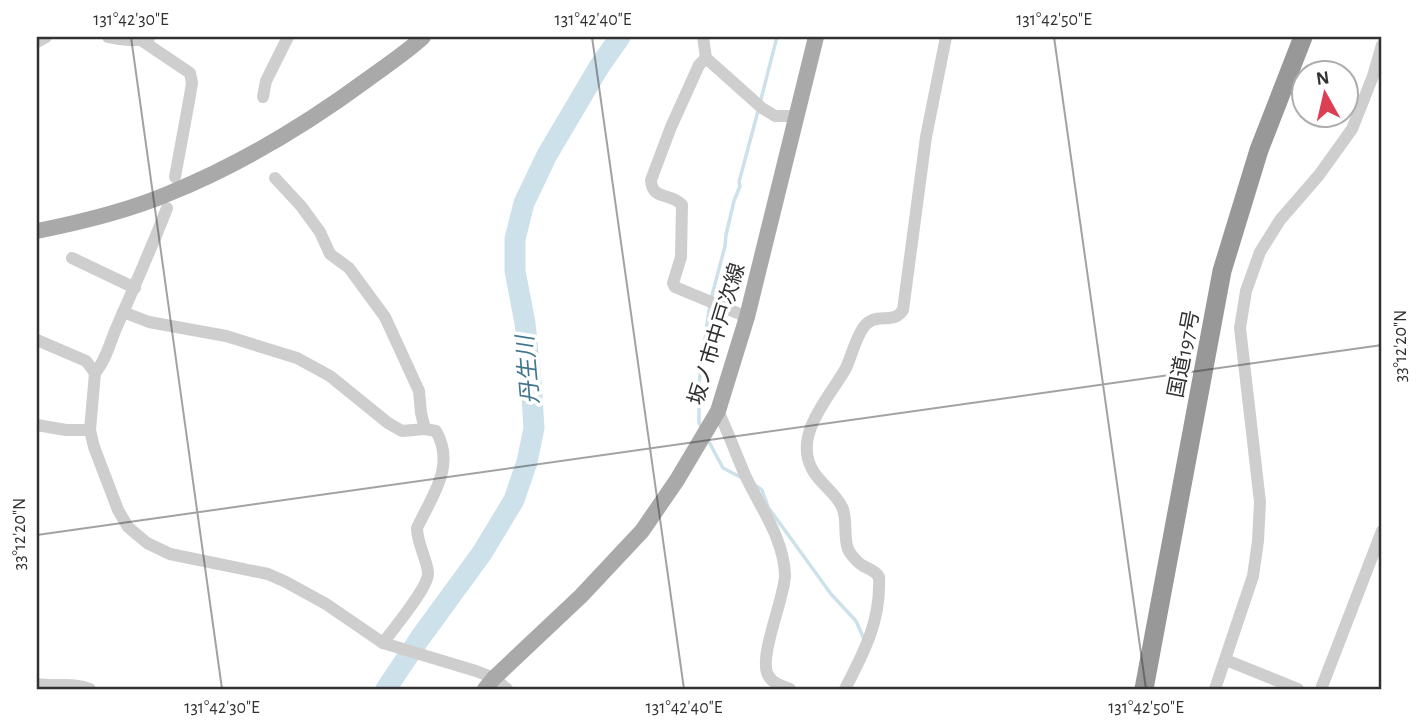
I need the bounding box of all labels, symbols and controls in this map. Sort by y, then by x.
text: 131°42'30"E [93,11,169,29]
text: 131°42'40"E [555,11,632,29]
text: 131°42'50"E [1016,11,1092,29]
north arrow [1290,60,1360,130]
text: N [1315,68,1331,89]
street label: 坂ノ市中戸次線 [685,260,749,407]
street label: 国道197号 [1164,308,1203,400]
text: 33°12'20"N [1392,310,1410,382]
water label: 丹生川 [512,332,543,406]
text: 33°12'20"N [11,498,29,570]
text: 131°42'30"E [184,699,260,717]
text: 131°42'40"E [646,699,723,717]
text: 131°42'50"E [1108,699,1184,717]

